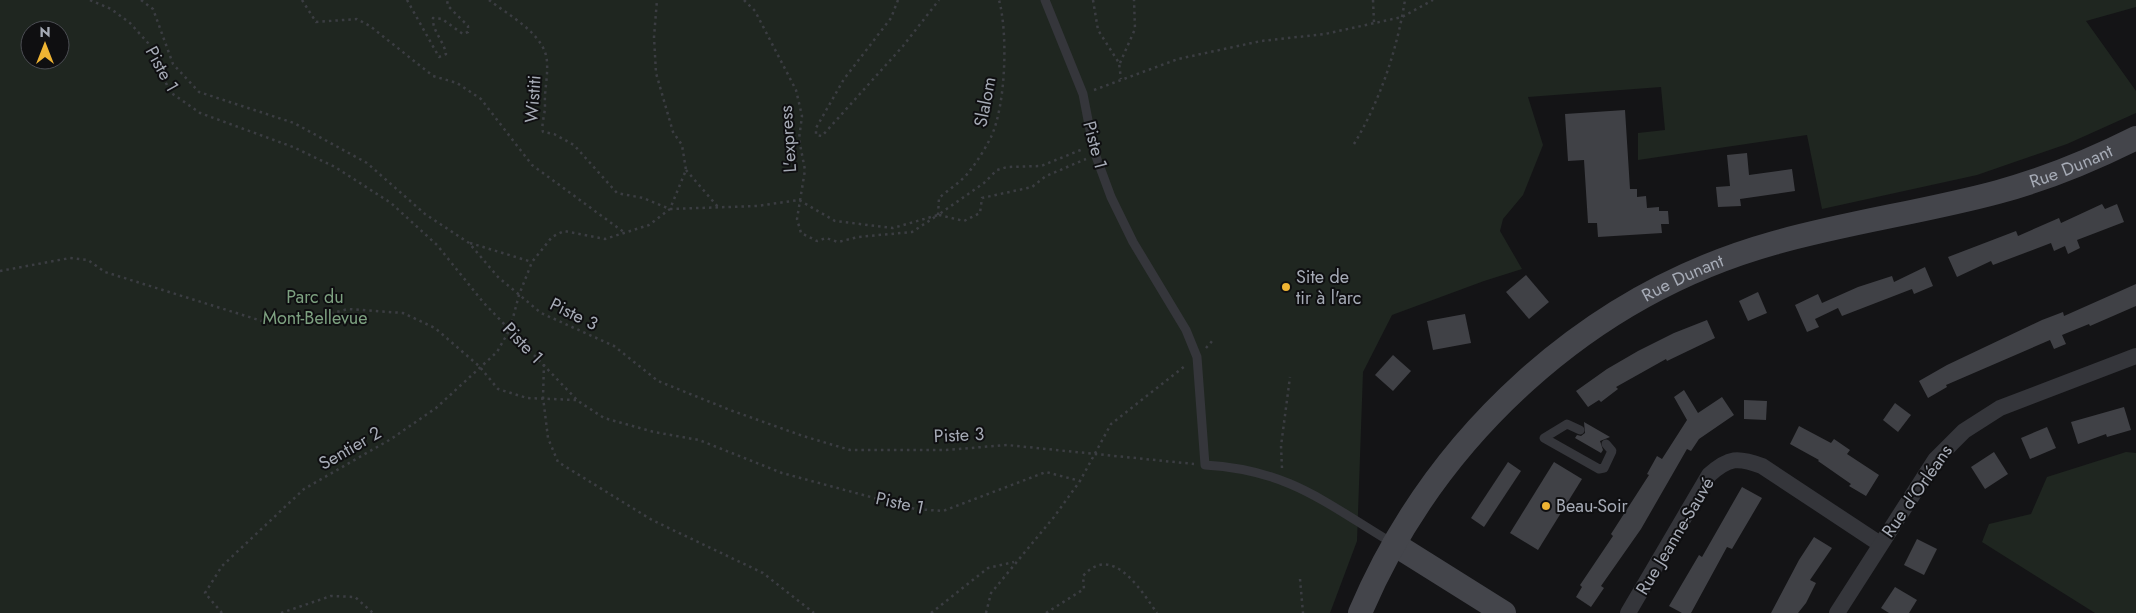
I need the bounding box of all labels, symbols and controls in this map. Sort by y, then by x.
north arrow [20,20,70,70]
text: N [39,22,51,42]
street label: Piste 1 [139,41,185,97]
street label: Wistiti [518,74,548,124]
street label: Slalom [967,75,1003,129]
street label: L'express [773,105,803,173]
street label: Piste 1 [1076,118,1114,172]
street label: Rue Dunant [2026,138,2118,195]
street label: Rue Dunant [1637,248,1728,308]
place label: Site de tir à l'arc [1296,264,1361,311]
marker: Site de tir à l'arc [1280,281,1292,293]
park label: Parc du Mont-Bellevue [262,284,368,331]
street label: Piste 3 [546,291,603,337]
street label: Piste 1 [497,316,549,370]
street label: Sentier 2 [314,420,386,476]
street label: Piste 3 [933,421,985,449]
street label: Rue d'Orléans [1875,439,1959,543]
street label: Rue Jeanne-Sauvé [1630,472,1720,600]
street label: Piste 1 [873,485,927,521]
place label: Beau-Soir [1556,493,1629,519]
marker: Beau-Soir [1540,500,1552,512]

